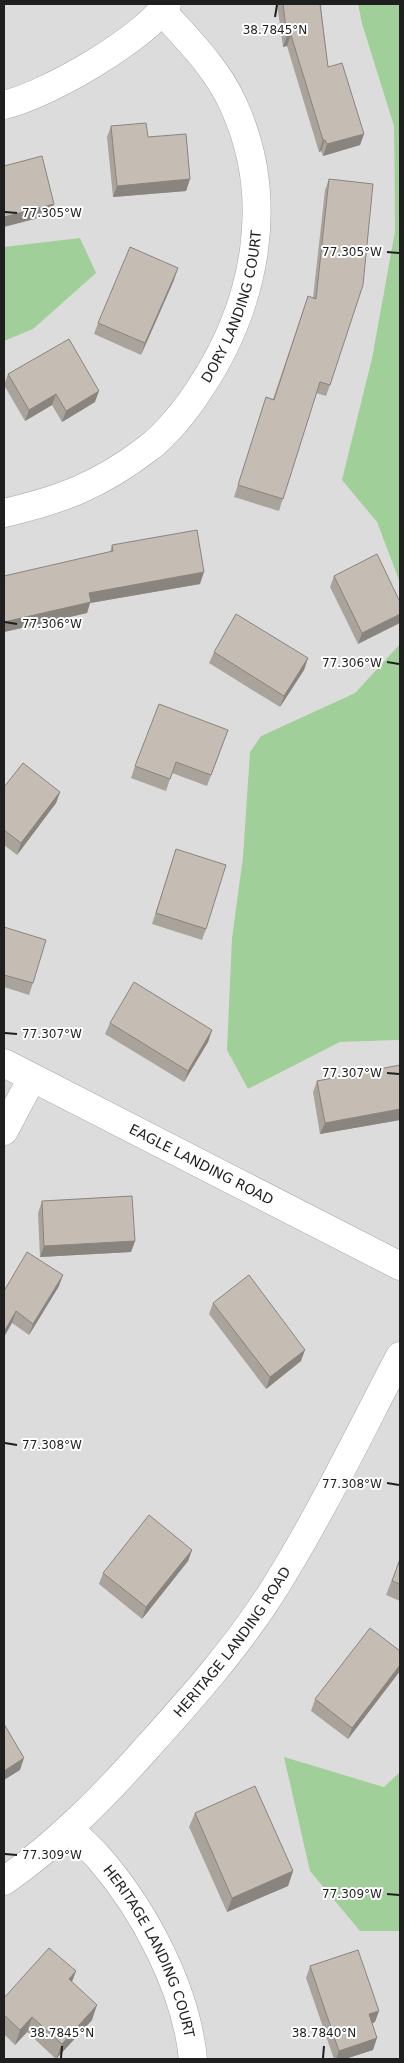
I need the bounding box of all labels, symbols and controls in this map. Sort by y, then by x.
text: 38.7845°N [243,23,307,37]
text: 77.305°W [22,206,82,220]
street label: DORY LANDING COURT [198,229,264,385]
text: 77.305°W [322,245,382,259]
text: 77.306°W [22,617,82,631]
text: 77.306°W [322,656,382,670]
text: 77.307°W [22,1027,82,1041]
text: 77.307°W [322,1066,382,1080]
street label: EAGLE LANDING ROAD [127,1121,276,1208]
text: 77.308°W [22,1438,82,1452]
text: 77.308°W [322,1477,382,1491]
street label: HERITAGE LANDING ROAD [170,1564,294,1720]
text: 77.309°W [22,1848,82,1862]
street label: HERITAGE LANDING COURT [100,1862,198,2039]
text: 77.309°W [322,1887,382,1901]
text: 38.7845°N [30,2026,94,2040]
text: 38.7840°N [292,2026,356,2040]

